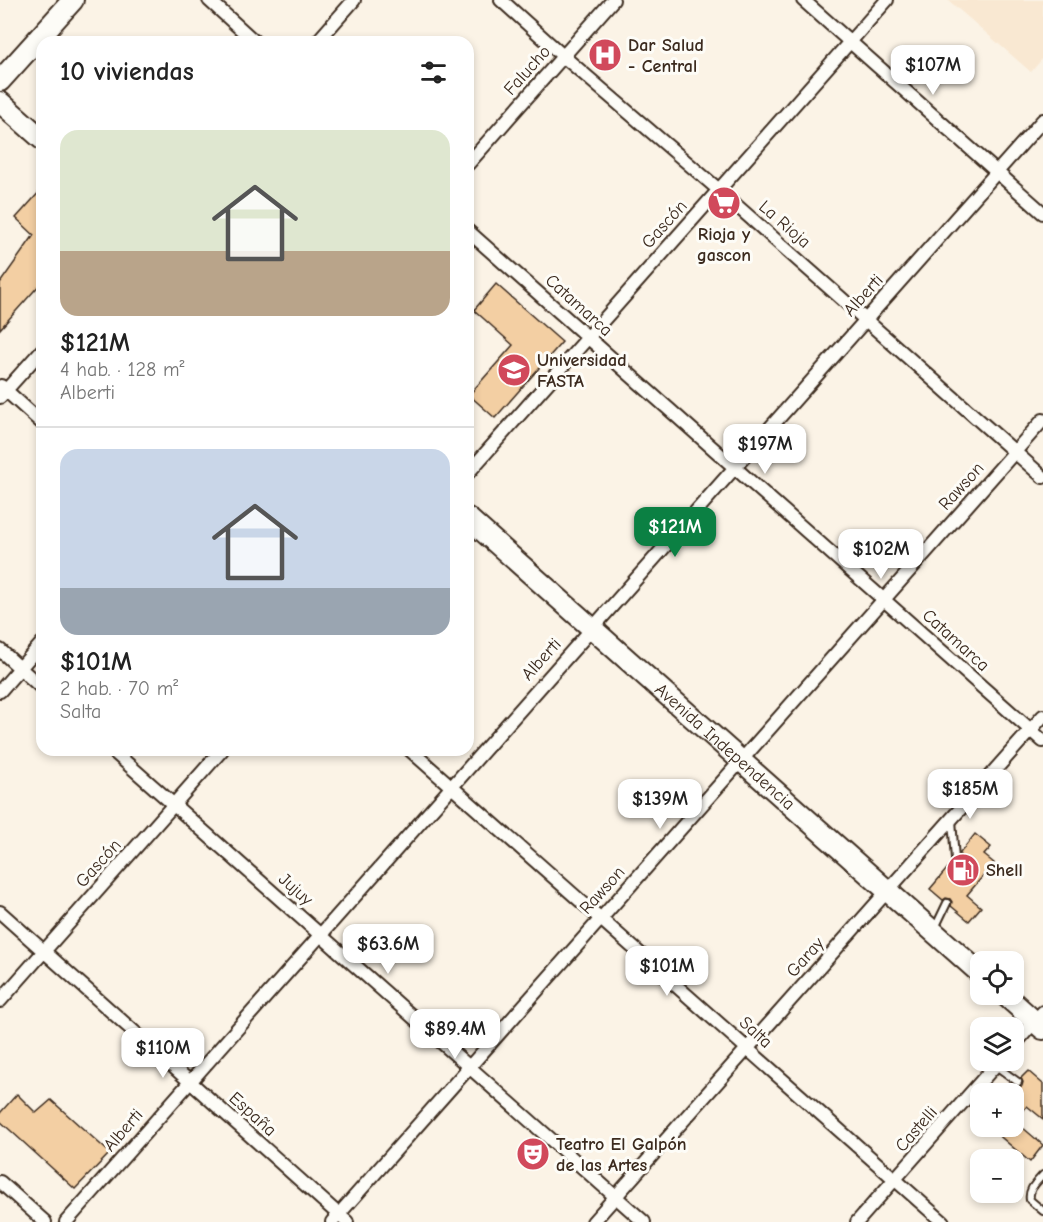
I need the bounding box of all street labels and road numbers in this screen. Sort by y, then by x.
street label: Falucho [500,41,555,100]
street label: Gascón [637,196,692,253]
street label: La Rioja [754,196,815,253]
street label: Catamarca [541,270,617,341]
street label: Alberti [839,270,888,321]
street label: Rawson [934,458,988,515]
street label: Catamarca [918,605,994,676]
street label: Alberti [517,634,566,685]
street label: Avenida Independencia [650,679,799,815]
street label: Gascón [71,835,126,892]
street label: Rawson [575,862,629,919]
street label: Jujuy [274,869,318,911]
street label: Garay [782,932,829,982]
street label: Salta [735,1012,776,1053]
street label: España [225,1088,281,1141]
street label: Castelli [891,1102,942,1156]
street label: Alberti [99,1105,148,1156]

